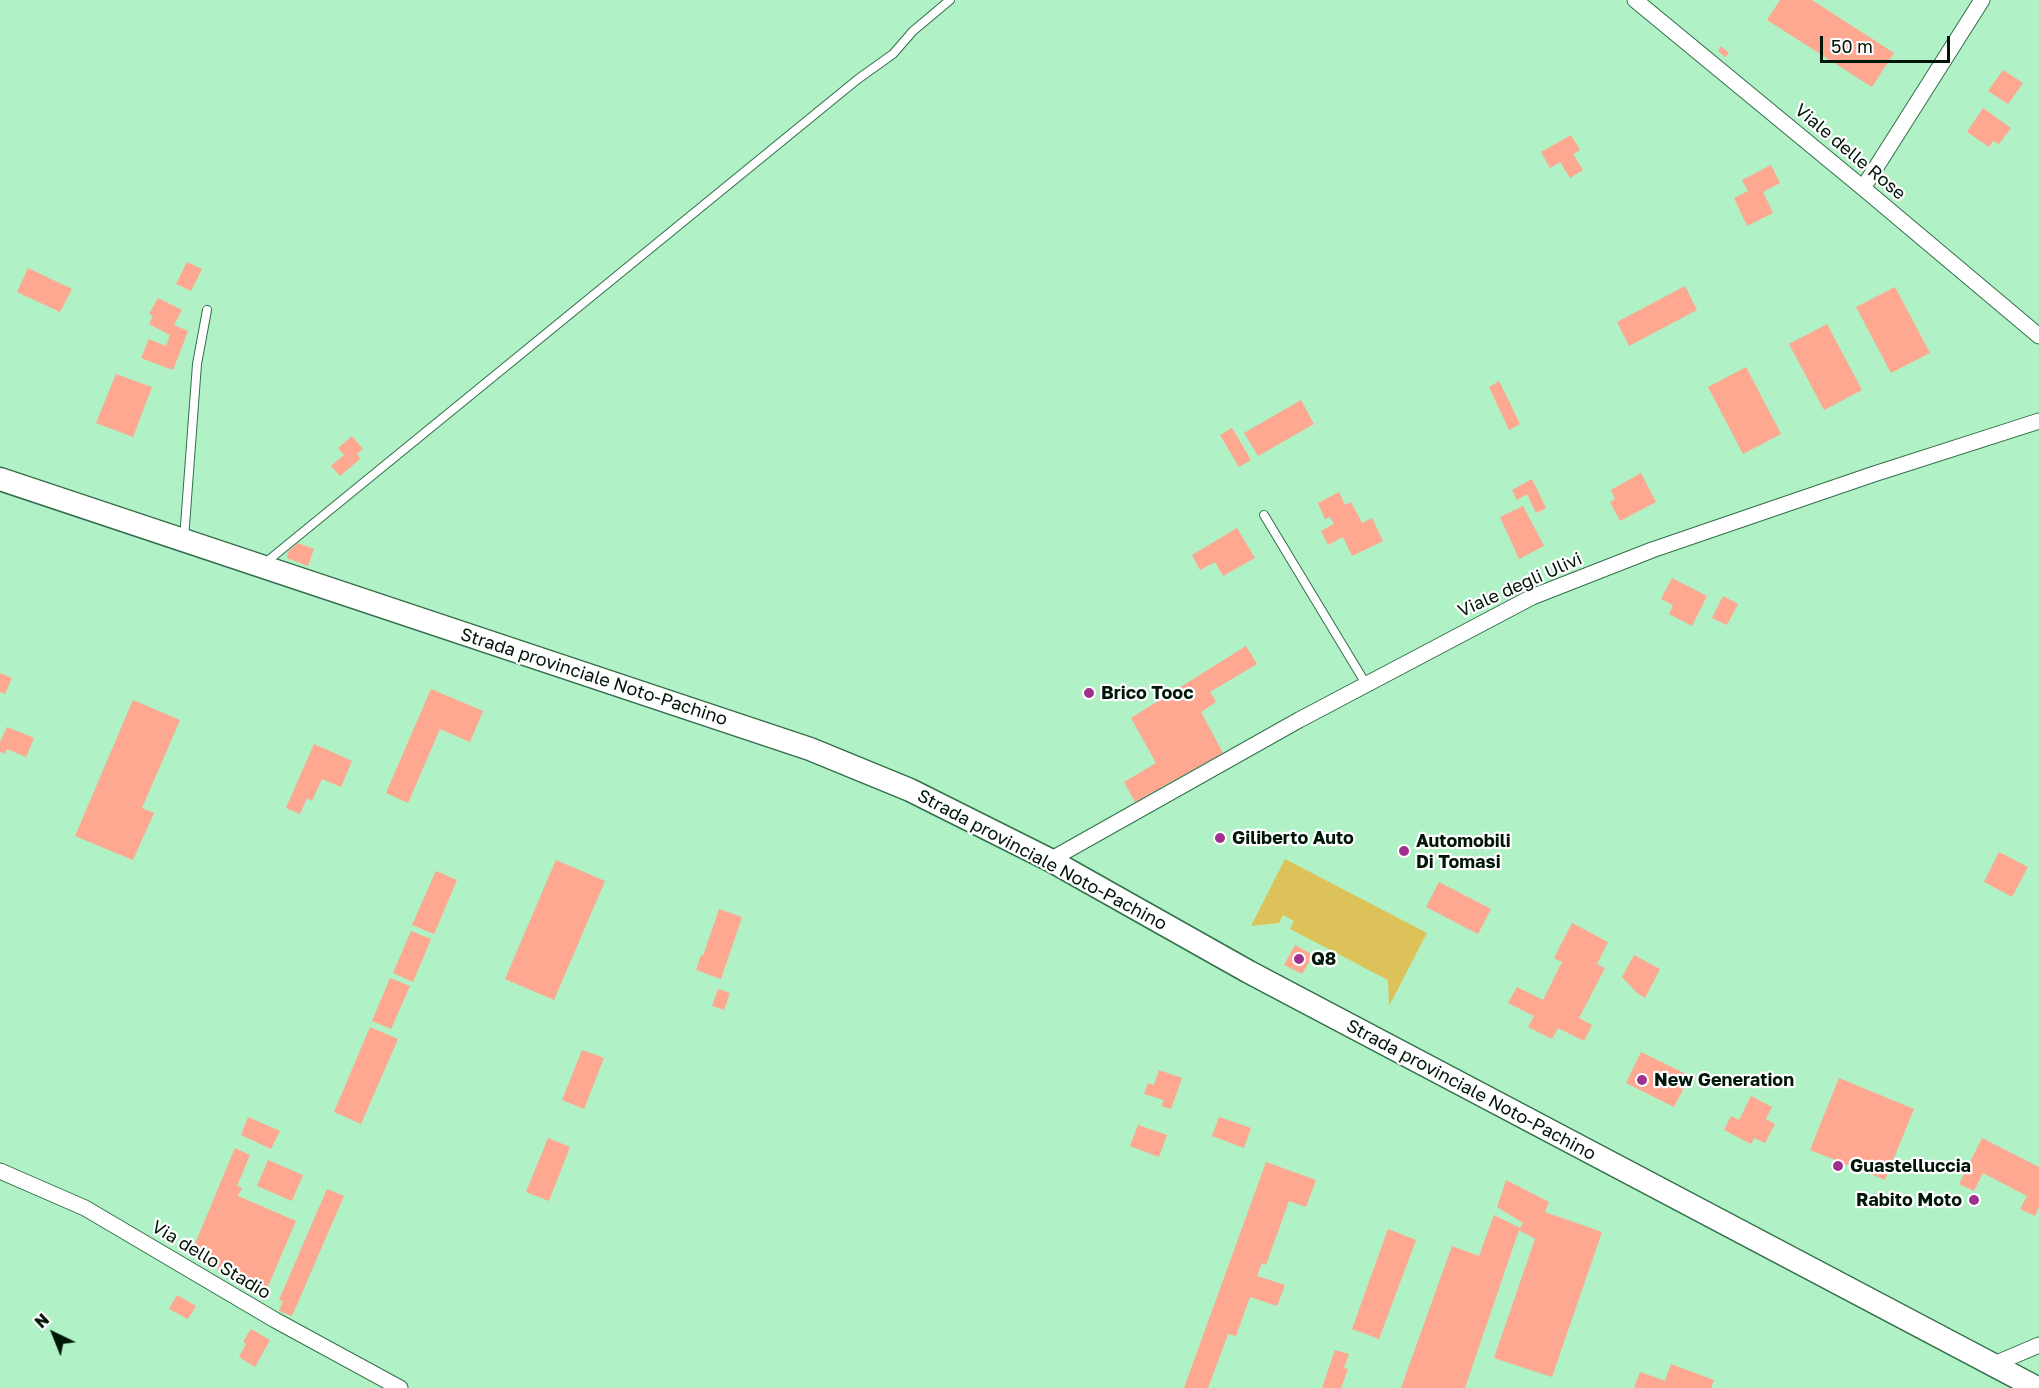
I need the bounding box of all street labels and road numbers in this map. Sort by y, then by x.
street label: Viale delle Rose [1790,99,1910,205]
street label: Viale degli Ulivi [1454,548,1586,622]
street label: Strada provinciale Noto-Pachino [458,624,730,730]
street label: Strada provinciale Noto-Pachino [914,785,1170,935]
street label: Strada provinciale Noto-Pachino [1343,1015,1599,1165]
street label: Via dello Stadio [148,1216,274,1304]

